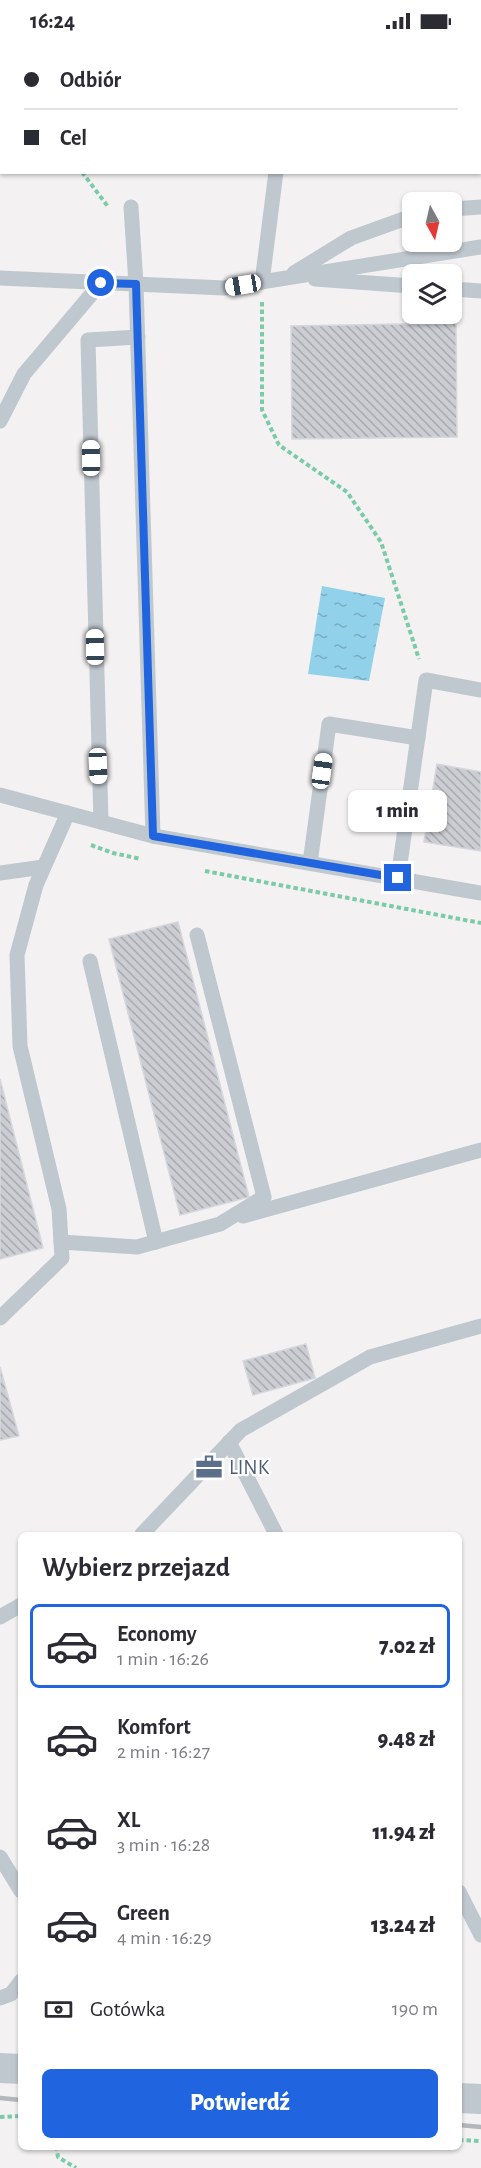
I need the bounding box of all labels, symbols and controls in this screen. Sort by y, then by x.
text: 16:24 [30,10,75,32]
text: Odbiór [60,69,121,91]
text: Cel [60,127,87,149]
north arrow [402,192,462,252]
map controls [402,192,462,324]
button: layers [402,264,462,324]
route start [87,269,114,296]
car [224,273,262,297]
car [82,440,100,476]
car [86,629,104,665]
car [88,748,108,784]
car [311,752,333,790]
callout: 1 min [348,791,448,833]
text: 1 min [376,801,419,821]
route end [384,864,411,891]
office icon: LINK [194,1452,224,1482]
place label: LINK [229,1457,270,1478]
text: Wybierz przejazd [42,1554,230,1581]
icon: car [45,1619,99,1673]
text: Economy [117,1623,197,1645]
text: 7.02 zł [379,1635,435,1657]
text: 1 min · 16:26 [117,1649,209,1669]
icon: car [45,1712,99,1766]
text: Komfort [117,1716,191,1738]
text: 9.48 zł [378,1728,435,1750]
text: 2 min · 16:27 [117,1742,210,1762]
icon: car [45,1805,99,1859]
text: XL [117,1809,140,1831]
text: 11.94 zł [372,1821,435,1843]
text: 3 min · 16:28 [117,1835,210,1855]
icon: car [45,1898,99,1952]
text: Green [117,1902,170,1924]
text: 13.24 zł [371,1914,435,1936]
text: 4 min · 16:29 [117,1928,212,1948]
icon: cash [42,1993,75,2026]
text: Gotówka [90,1998,165,2020]
text: 190 m [392,1999,438,2019]
button: Potwierdź [42,2069,438,2138]

